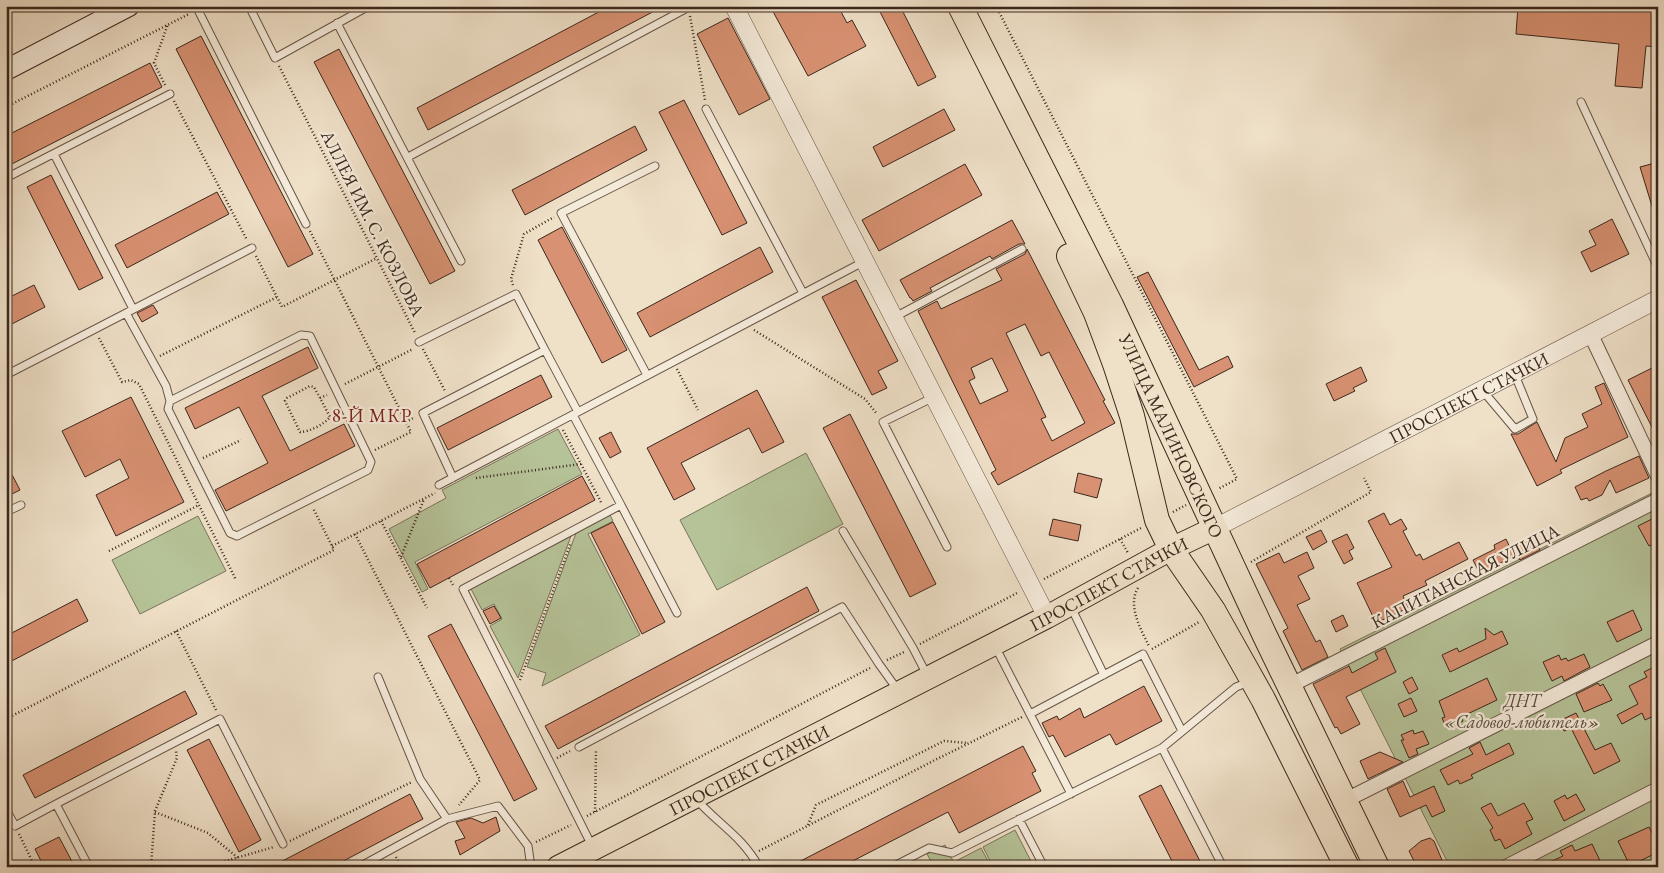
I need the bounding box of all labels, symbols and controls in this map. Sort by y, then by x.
street label: АЛЛЕЯ ИМ. С. КОЗЛОВА [316,125,430,321]
street label: УЛИЦА МАЛИНОВСКОГО [1114,329,1229,541]
street label: ПРОСПЕКТ СТАЧКИ [1384,346,1552,448]
district label: 8-Й МКР [332,403,412,428]
street label: КАПИТАНСКАЯ УЛИЦА [1367,518,1563,633]
street label: ПРОСПЕКТ СТАЧКИ [1025,531,1191,636]
park label: ДНТ «Садовод-любитель» [1444,689,1600,733]
street label: ПРОСПЕКТ СТАЧКИ [665,719,833,820]

